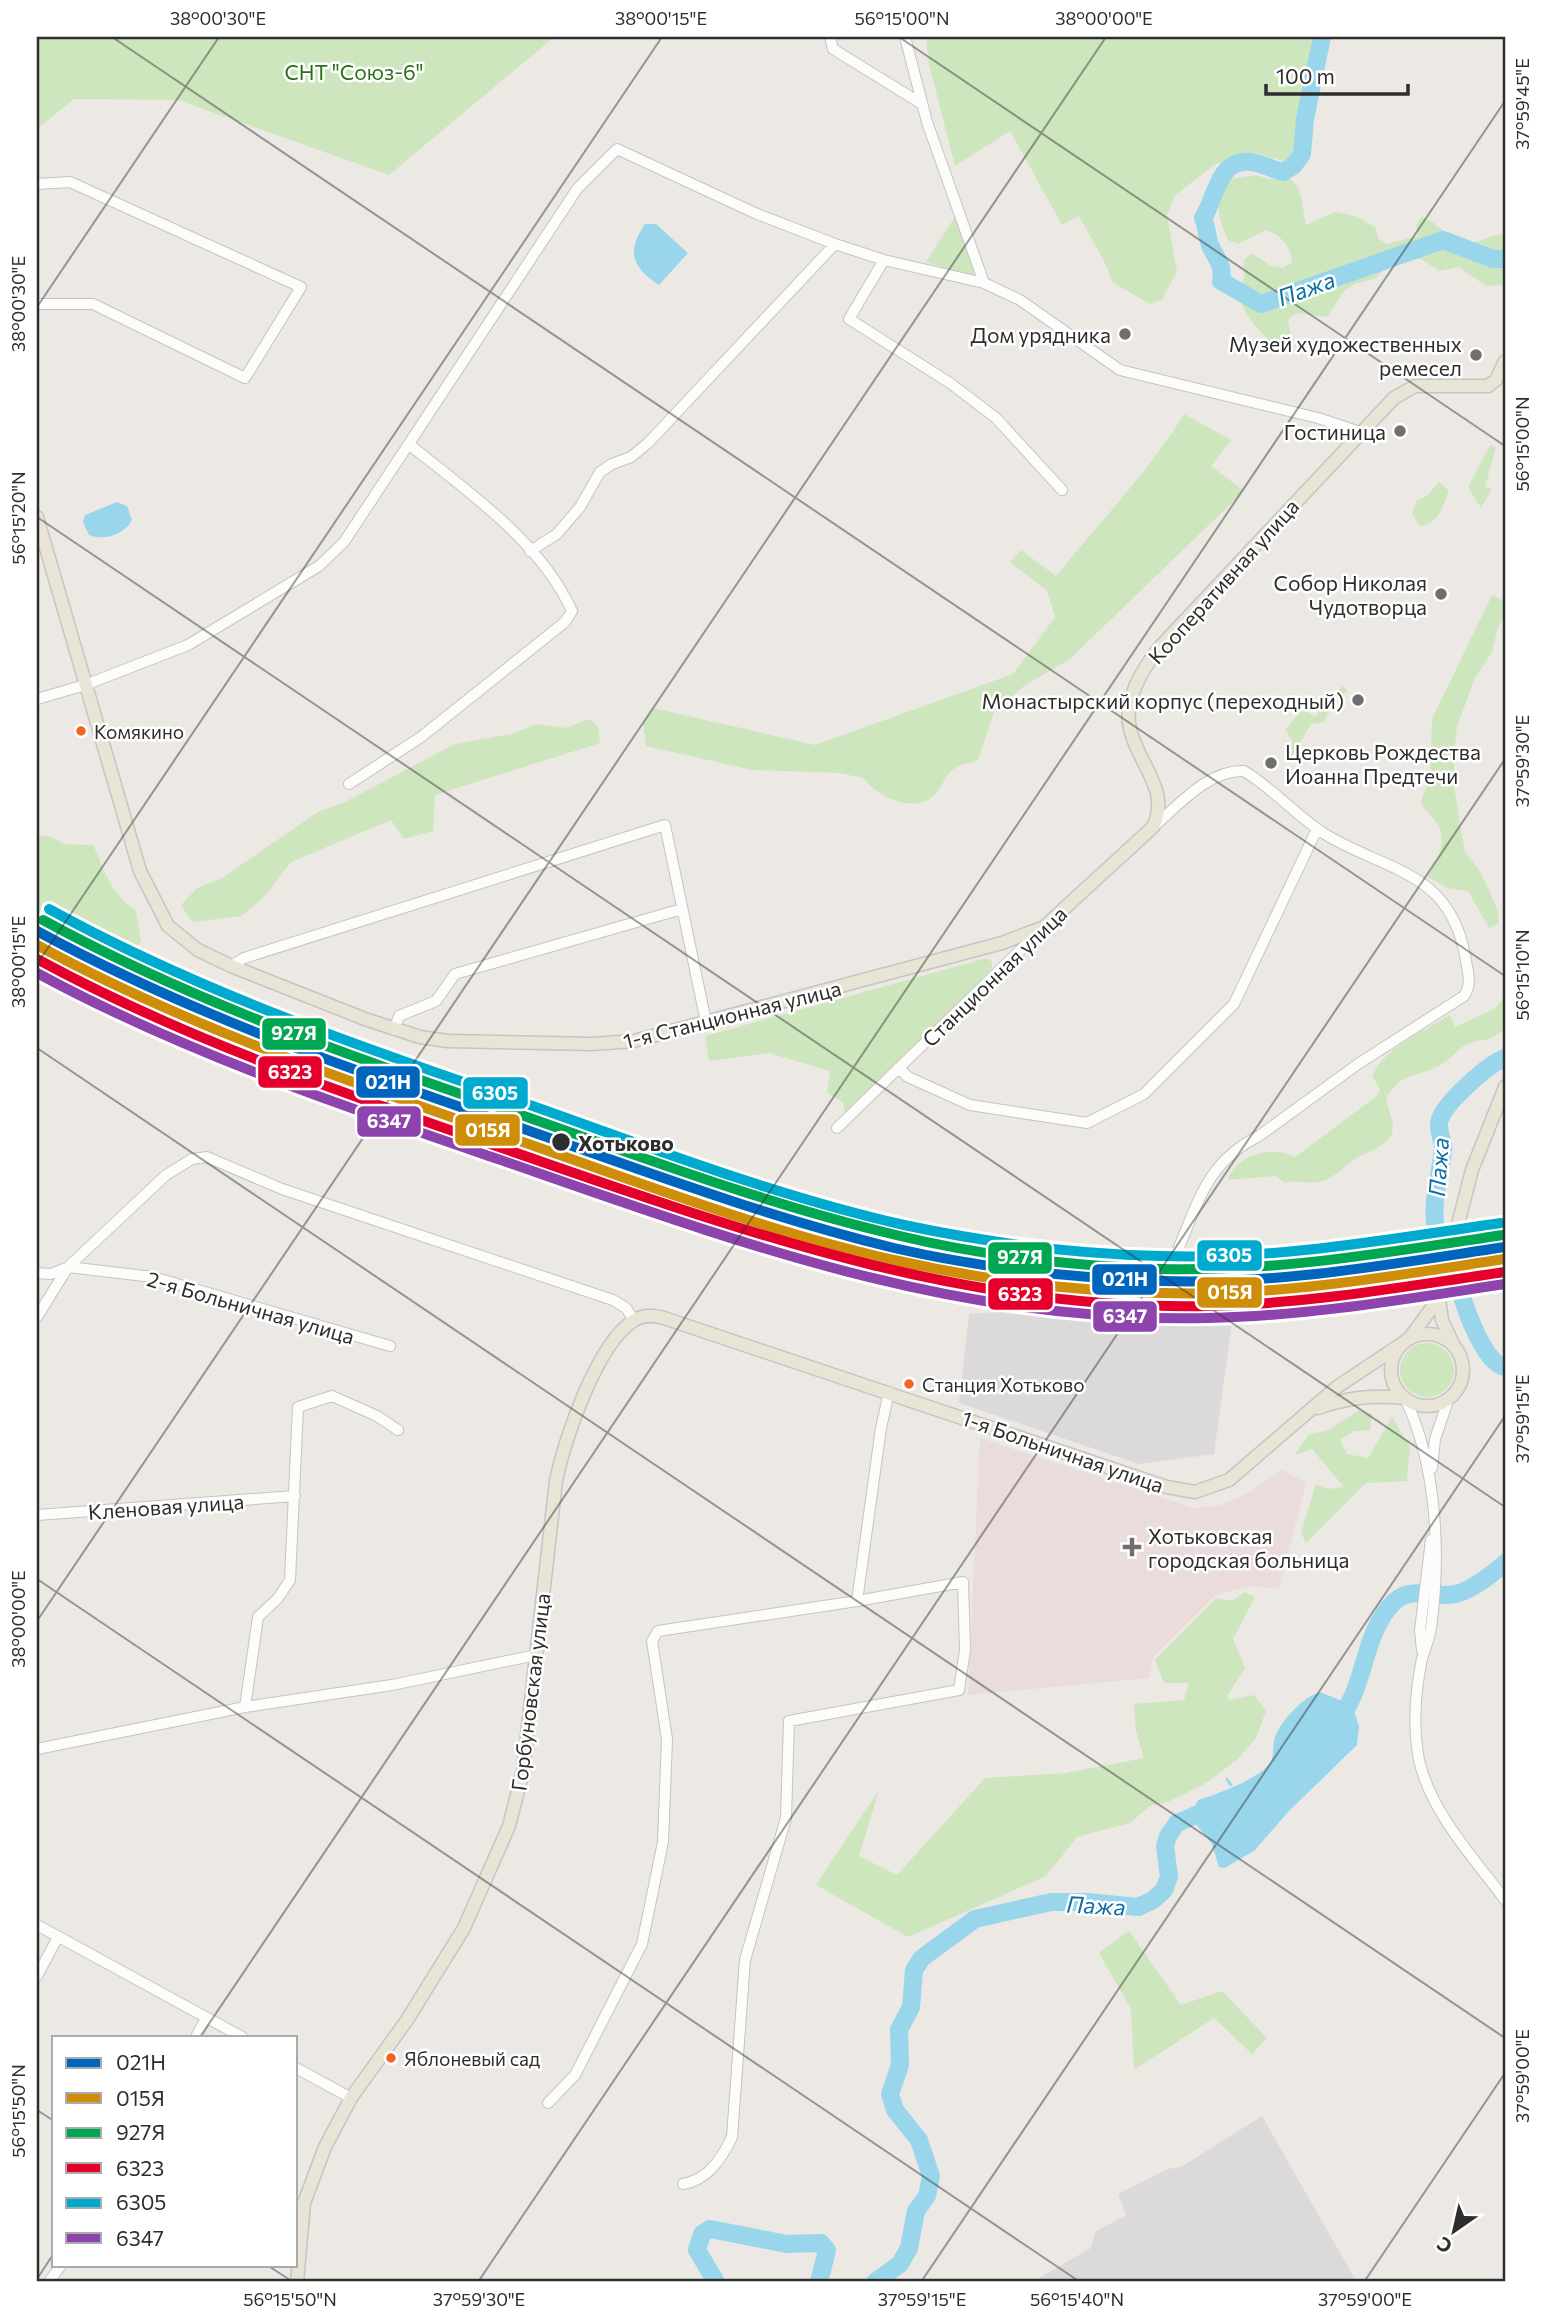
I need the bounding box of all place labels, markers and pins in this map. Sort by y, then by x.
place label: Дом урядника [970,322,1111,347]
marker: Дом урядника [1117,326,1133,342]
place label: Музей художественных ремесел [1229,331,1462,380]
marker: Музей художественных ремесел [1468,347,1484,363]
place label: Гостиница [1284,419,1386,444]
marker: Гостиница [1392,423,1408,439]
place label: Собор Николая Чудотворца [1274,570,1427,619]
marker: Собор Николая Чудотворца [1433,586,1449,602]
place label: Монастырский корпус (переходный) [981,688,1344,713]
marker: Монастырский корпус (переходный) [1350,692,1366,708]
place label: Комякино [94,720,184,743]
marker: Комякино [74,724,88,738]
place label: Церковь Рождества Иоанна Предтечи [1285,739,1481,788]
marker: Церковь Рождества Иоанна Предтечи [1263,755,1279,771]
place label: Хотьково [578,1130,674,1155]
marker: Хотьково [550,1131,572,1153]
place label: Станция Хотьково [922,1373,1085,1396]
marker: Станция Хотьково [902,1377,916,1391]
place label: Хотьковская городская больница [1148,1523,1349,1572]
marker: Хотьковская городская больница [1122,1537,1142,1557]
place label: Яблоневый сад [404,2047,540,2070]
marker: Яблоневый сад [384,2051,398,2065]

